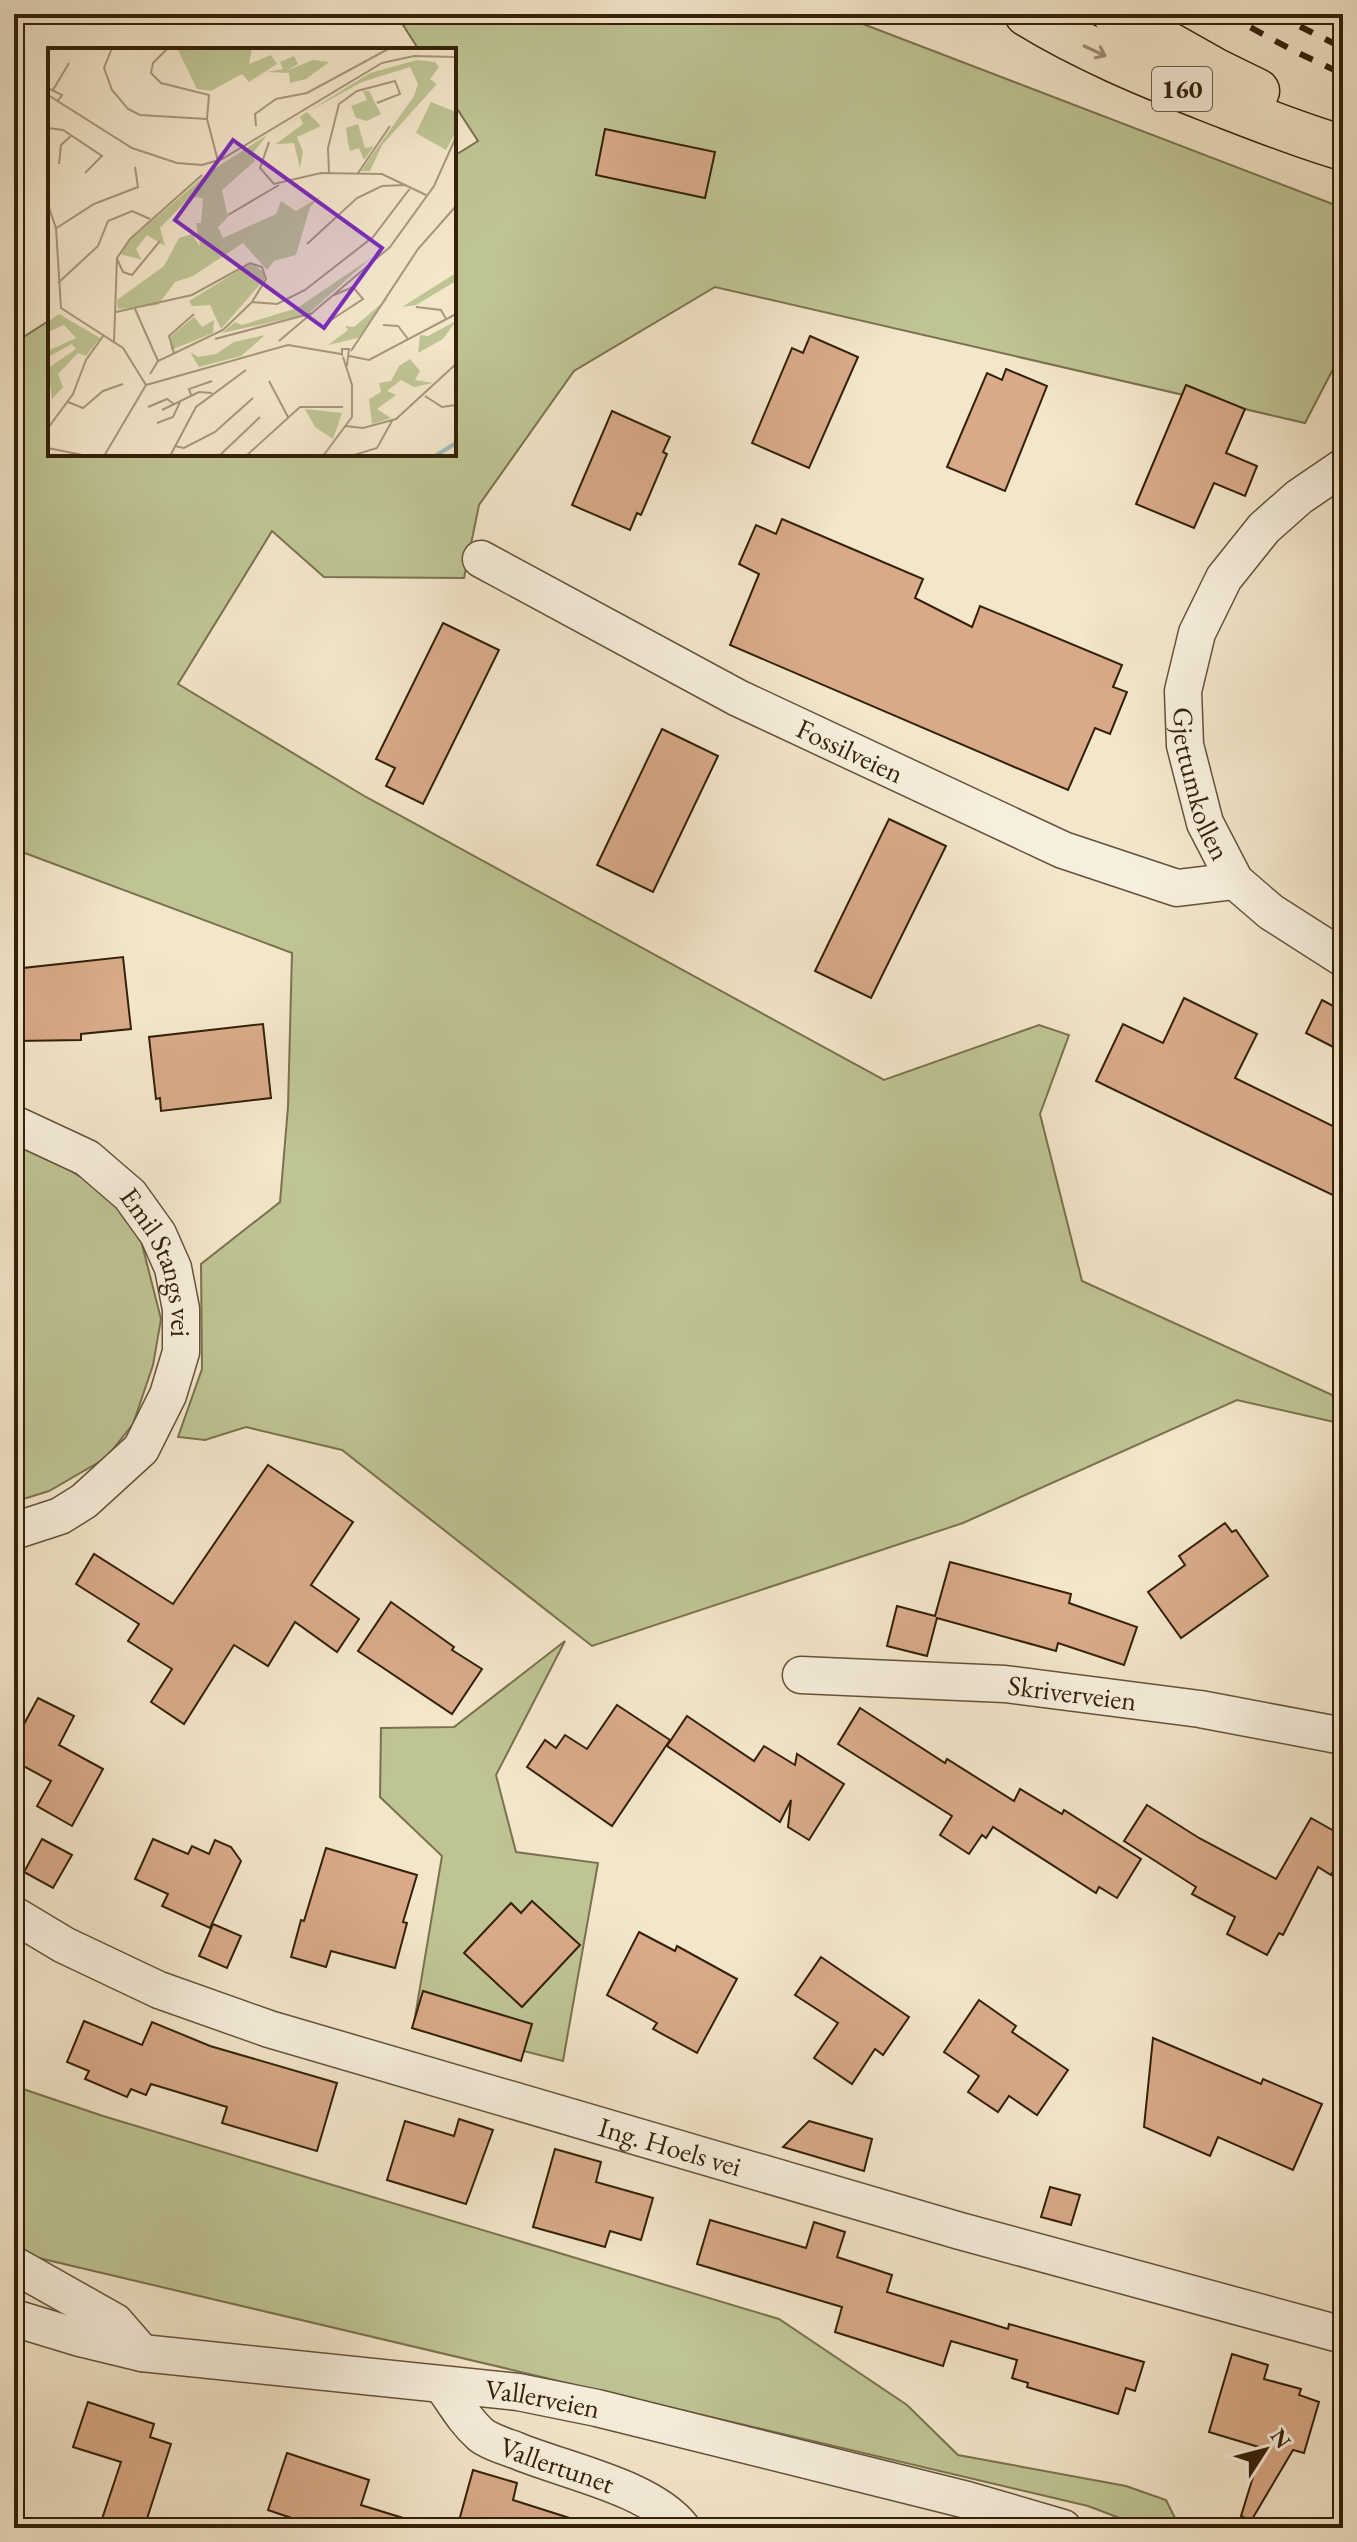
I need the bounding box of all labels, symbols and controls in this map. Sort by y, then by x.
one-way arrow [1083,44,1107,59]
inset map [48,48,456,456]
road number: 160 [1152,67,1212,111]
street label: Gjettumkollen [1166,707,1239,866]
street label: Fossilveien [791,710,910,791]
street label: Emil Stangs vei [112,1180,199,1337]
street label: Skriverveien [1006,1667,1139,1719]
street label: Ing. Hoels vei [595,2108,746,2184]
street label: Vallerveien [484,2371,603,2426]
north arrow [1225,2410,1305,2490]
text: N [1264,2423,1298,2454]
street label: Vallertunet [495,2428,620,2501]

